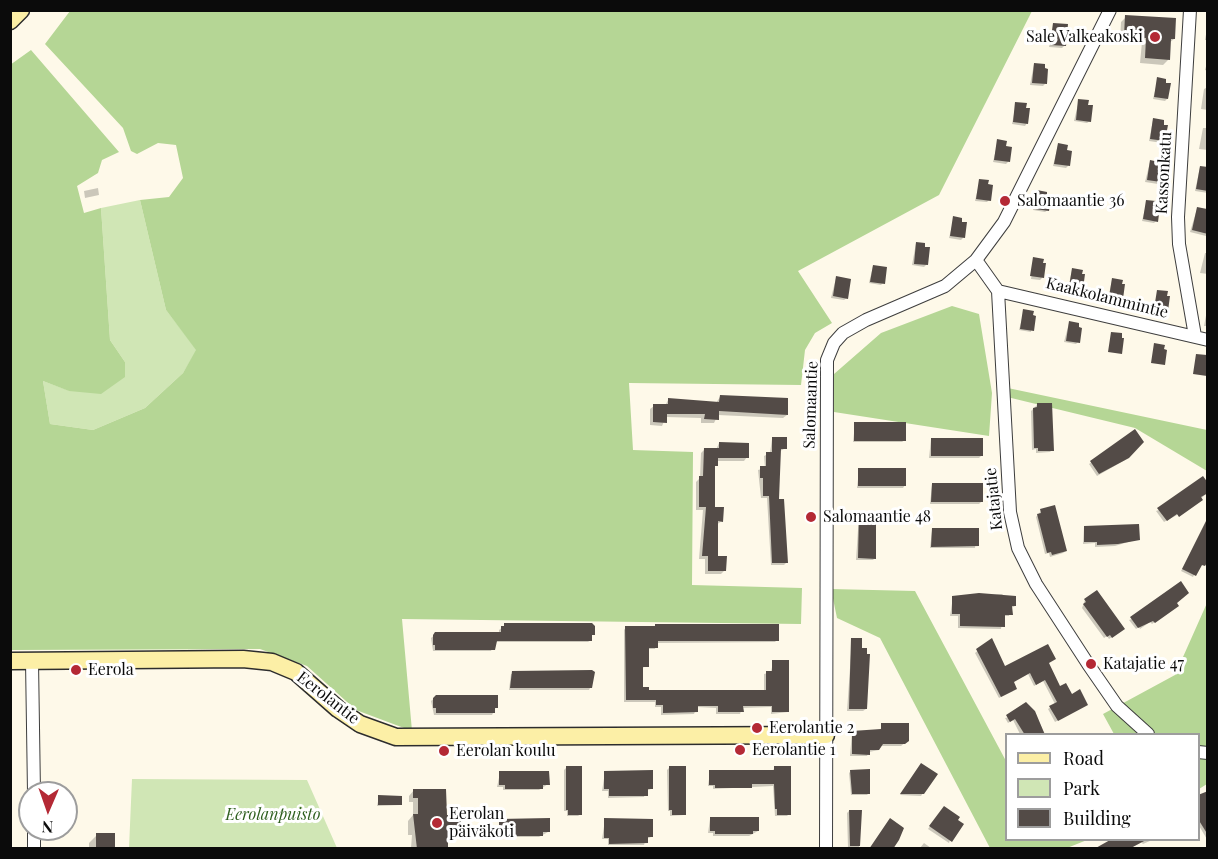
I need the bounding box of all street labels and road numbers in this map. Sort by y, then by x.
street label: Kassonkatu [1152,131,1176,215]
street label: Kaakkolammintie [1044,274,1170,322]
street label: Salomaantie [800,361,822,449]
street label: Katajatie [981,467,1007,531]
street label: Eerolantie [293,668,363,728]

